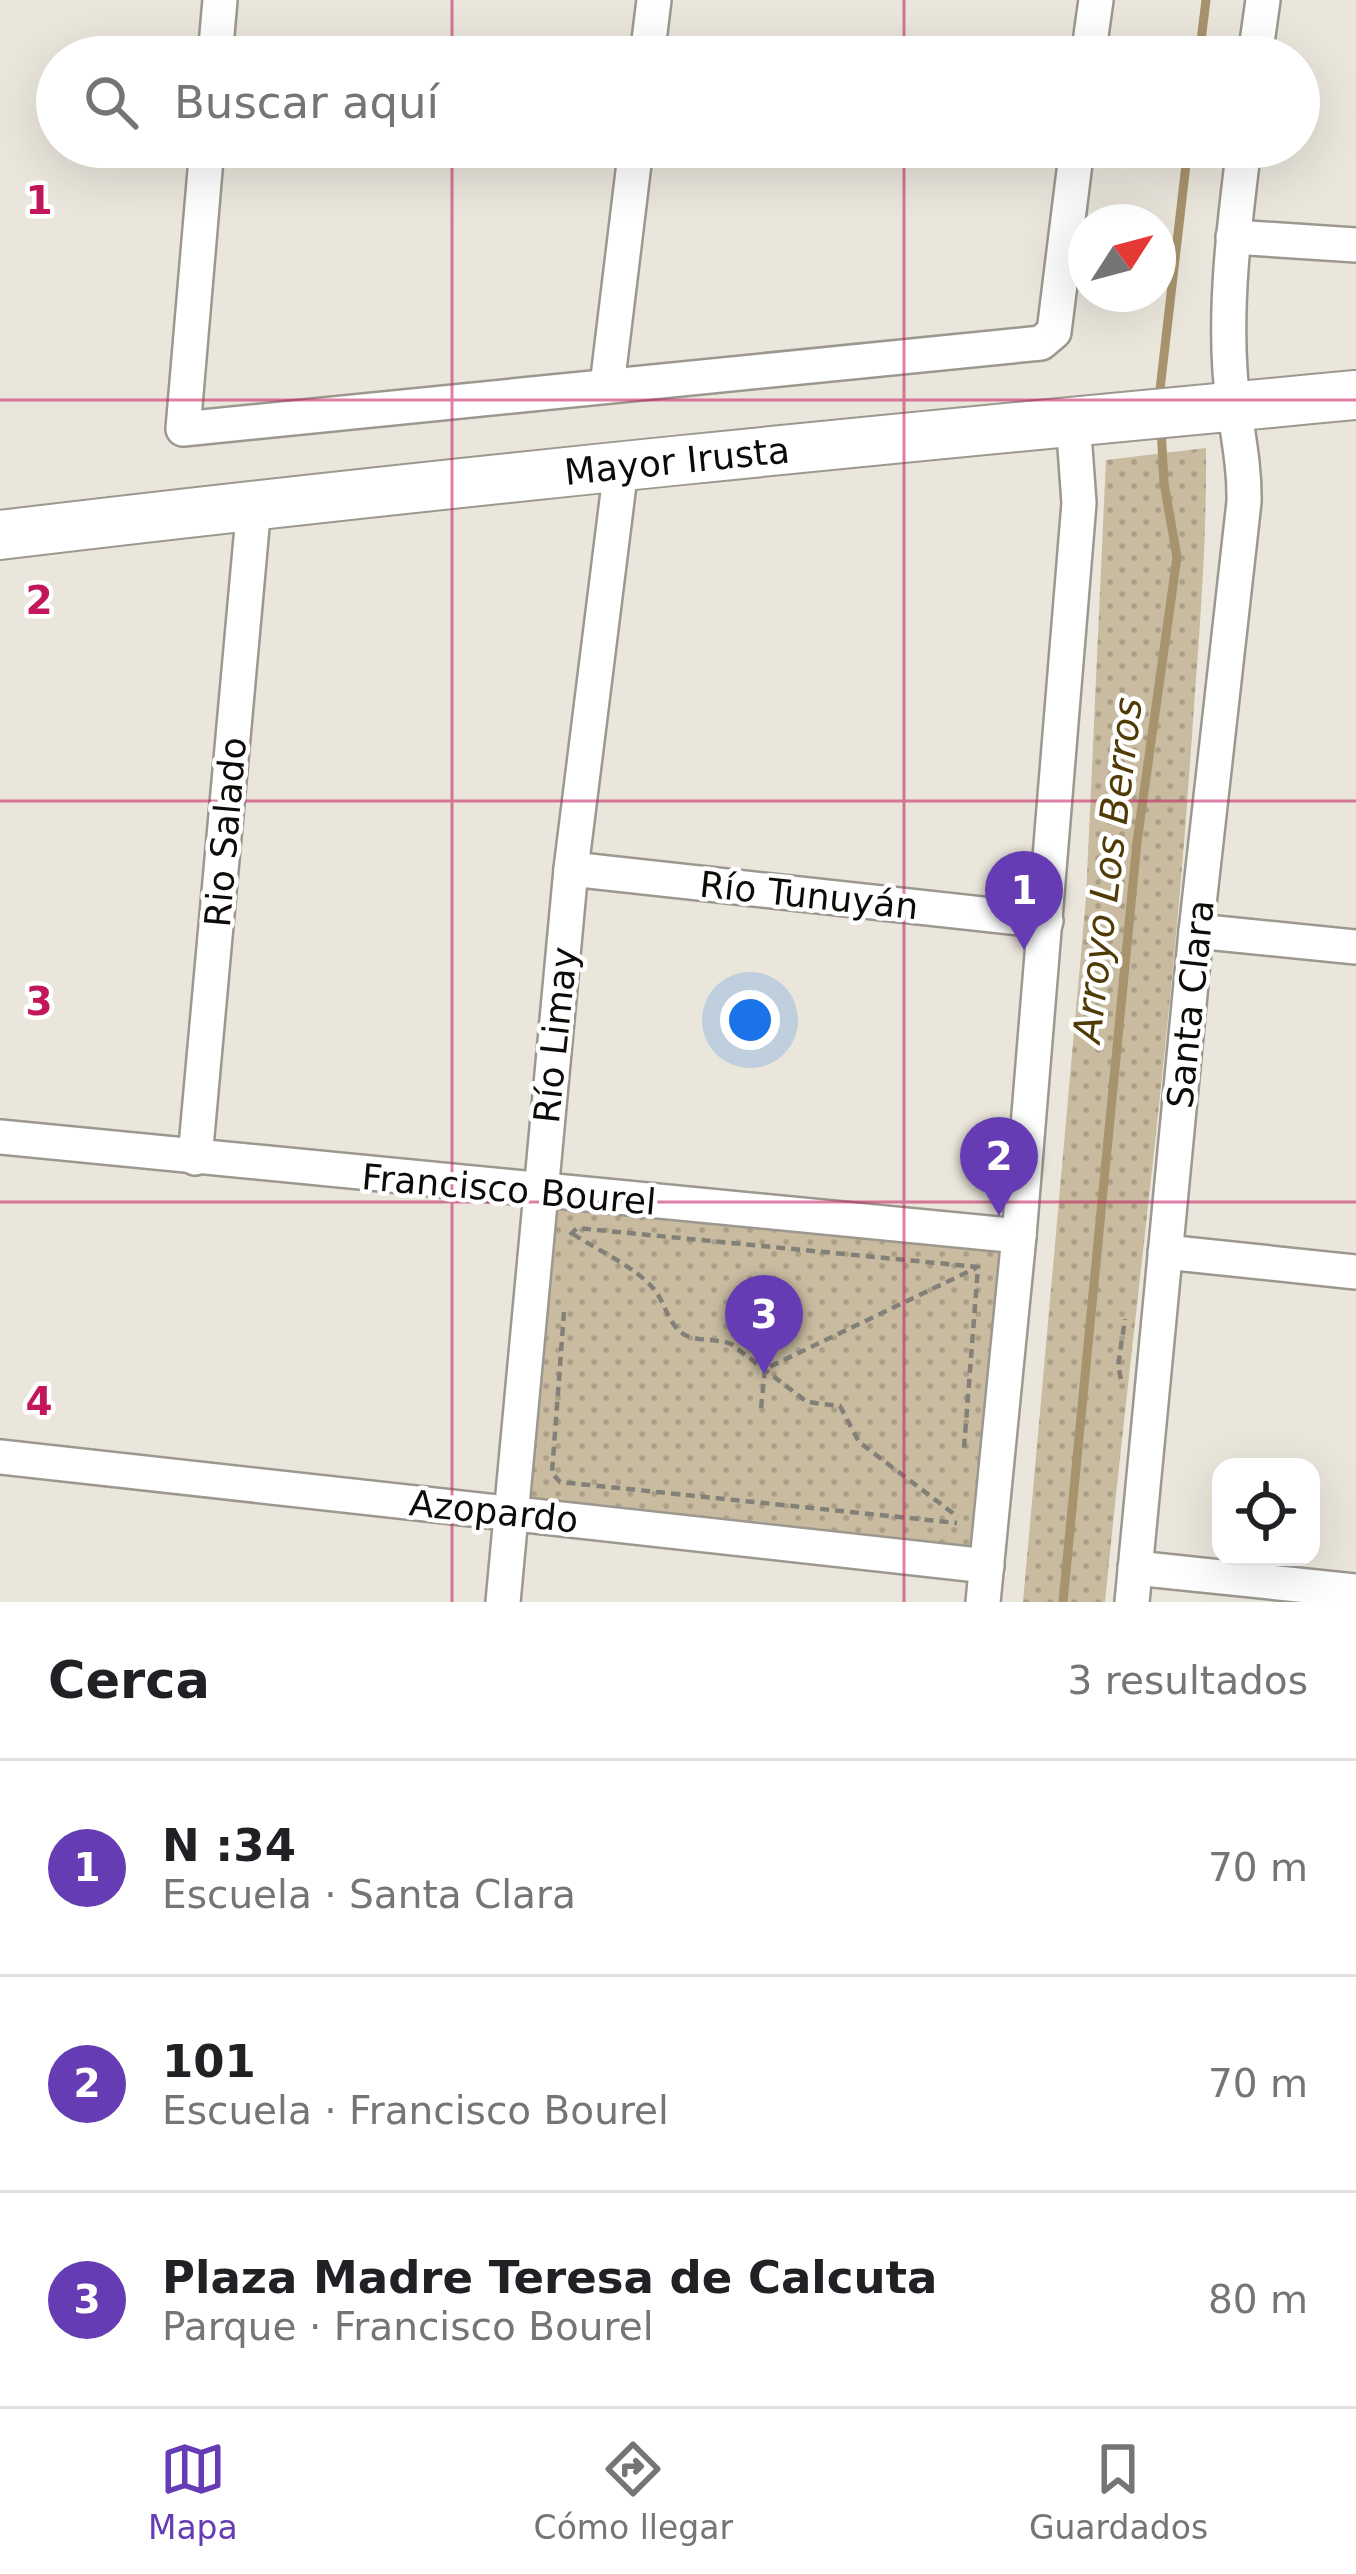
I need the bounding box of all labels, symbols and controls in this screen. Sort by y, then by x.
search box [36,36,1320,168]
icon: search [78,69,144,135]
text: Buscar aquí [174,76,439,129]
text: 1 [25,178,53,223]
north arrow [1068,204,1176,312]
street label: Mayor Irusta [562,429,791,493]
text: 2 [25,578,53,623]
water label: Arroyo Los Berros [1064,695,1151,1048]
street label: Rio Salado [197,735,254,929]
pin: 1 [985,851,1063,950]
street label: Río Tunuyán [698,864,920,927]
street label: Santa Clara [1159,898,1222,1110]
street label: Río Limay [526,945,585,1125]
text: 3 [25,979,53,1024]
your location [720,990,780,1050]
pin: 2 [960,1117,1038,1216]
street label: Francisco Bourel [360,1156,658,1223]
pin: 3 [725,1275,803,1374]
text: 4 [25,1379,53,1424]
map controls [1212,1458,1320,1566]
button: locate [1212,1458,1320,1566]
street label: Azopardo [408,1482,580,1541]
text: Cerca [48,1651,210,1710]
text: 3 resultados [1068,1658,1308,1703]
text: N :34 [162,1819,296,1872]
text: 1 [73,1845,101,1890]
text: 70 m [1208,1845,1308,1890]
text: Escuela · Santa Clara [162,1872,576,1917]
text: 101 [162,2035,256,2088]
text: 2 [73,2061,101,2106]
text: 70 m [1208,2061,1308,2106]
text: Escuela · Francisco Bourel [162,2088,669,2133]
text: Plaza Madre Teresa de Calcuta [162,2251,937,2304]
text: 3 [73,2277,101,2322]
text: 80 m [1208,2277,1308,2322]
text: Parque · Francisco Bourel [162,2304,654,2349]
tab: Mapa [148,2436,238,2547]
tab: Cómo llegar [534,2436,733,2547]
tab: Guardados [1029,2436,1208,2547]

